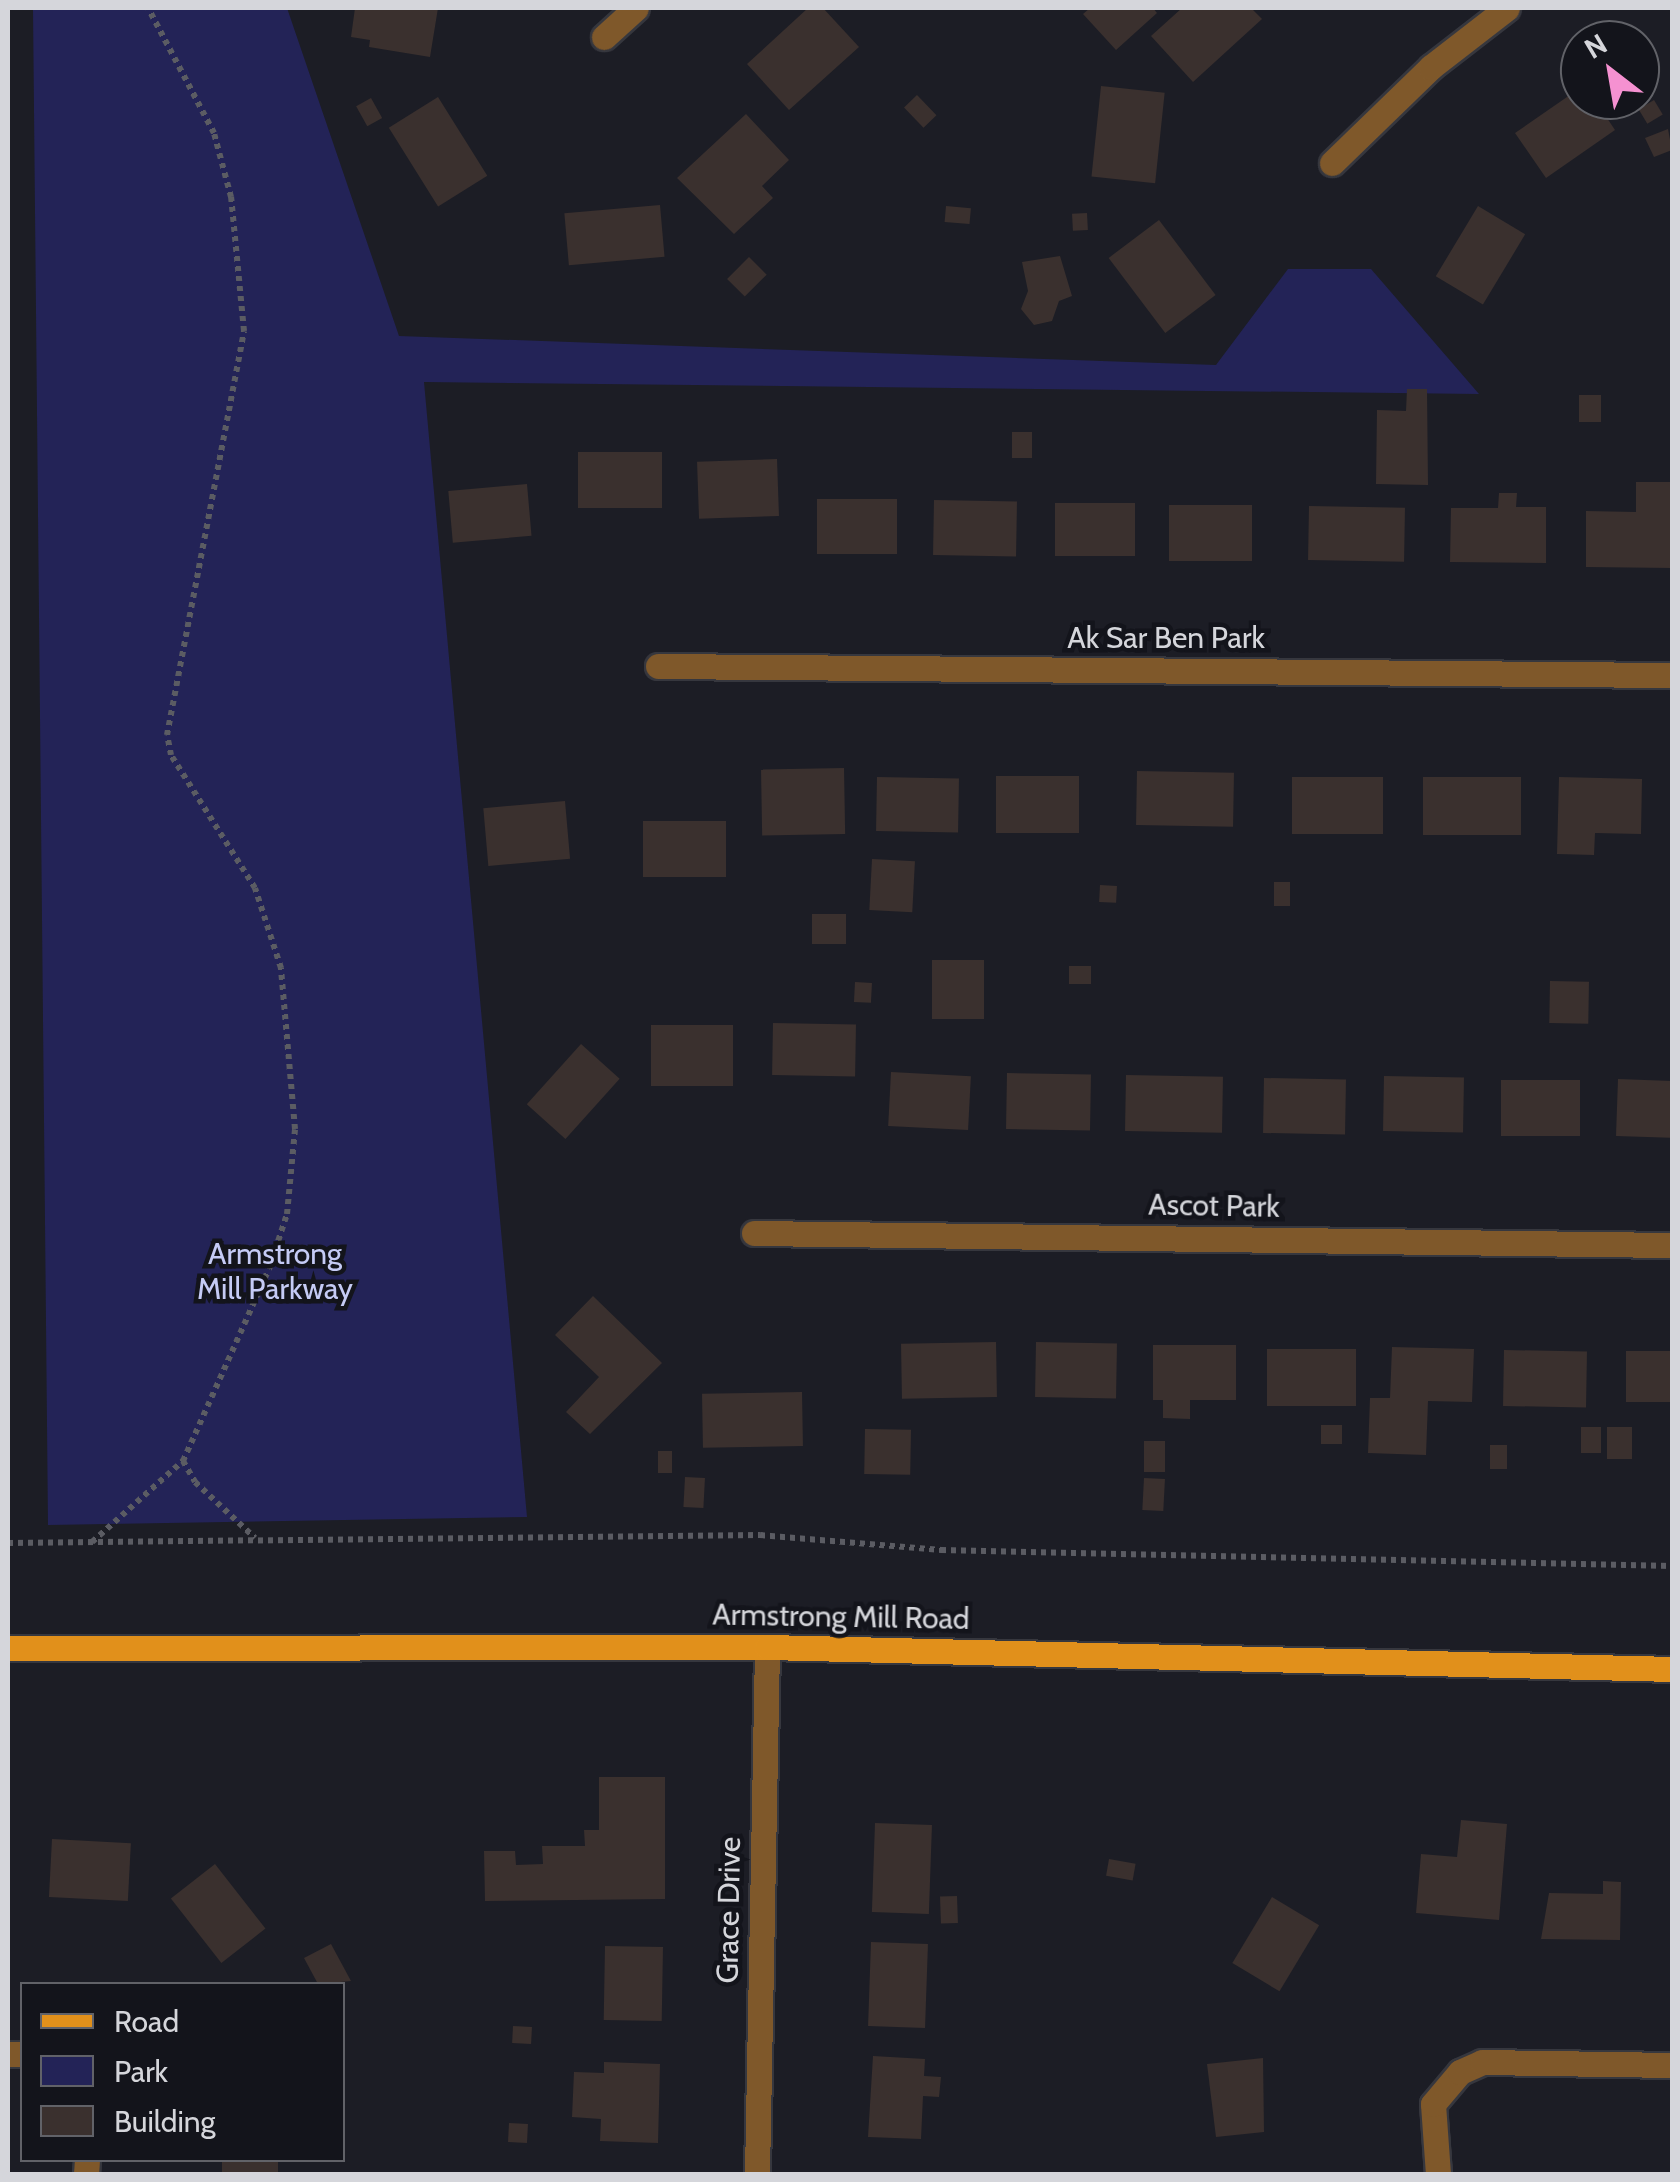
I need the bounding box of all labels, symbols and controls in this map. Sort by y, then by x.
north arrow [1560,20,1660,120]
text: N [1578,26,1613,66]
street label: Ak Sar Ben Park [1067,620,1265,656]
street label: Ascot Park [1148,1187,1280,1225]
park label: Armstrong Mill Parkway [197,1236,353,1306]
street label: Armstrong Mill Road [712,1597,970,1637]
street label: Grace Drive [710,1836,748,1984]
legend [20,1982,345,2162]
text: Road [114,2003,179,2040]
text: Park [114,2053,168,2090]
text: Building [114,2103,216,2140]

